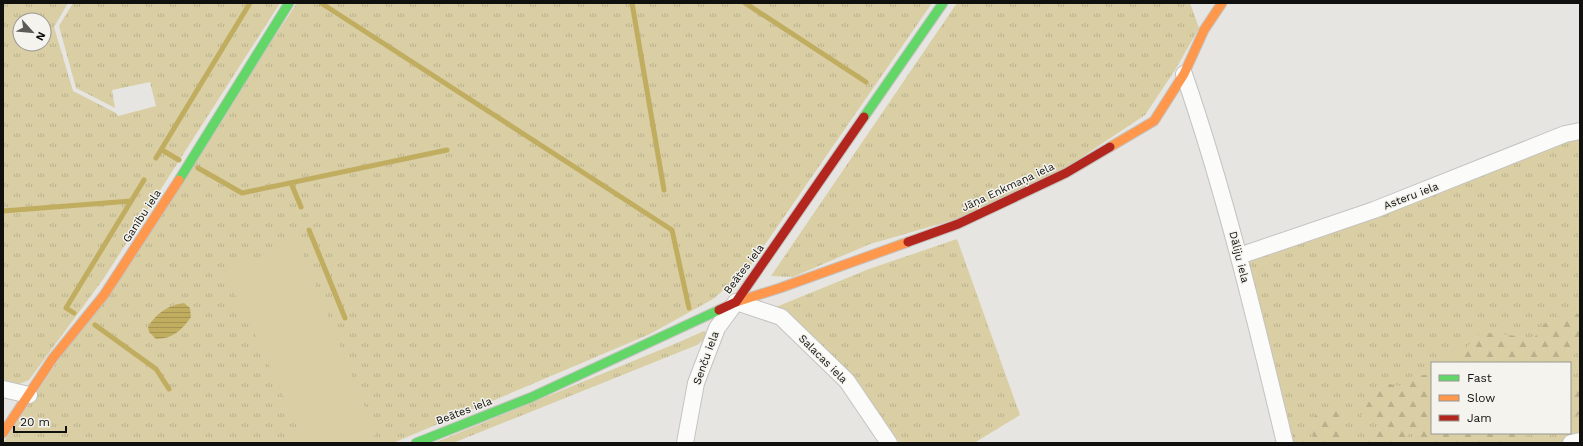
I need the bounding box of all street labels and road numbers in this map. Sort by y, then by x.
street label: Jāņa Enkmaņa iela [959,160,1057,214]
street label: Asteru iela [1382,180,1440,212]
street label: Ganību iela [120,187,164,245]
street label: Dāliju iela [1226,230,1252,284]
street label: Beātes iela [721,242,767,296]
street label: Senču iela [690,330,722,386]
street label: Salacas iela [796,332,850,386]
street label: Beātes iela [434,394,494,428]

